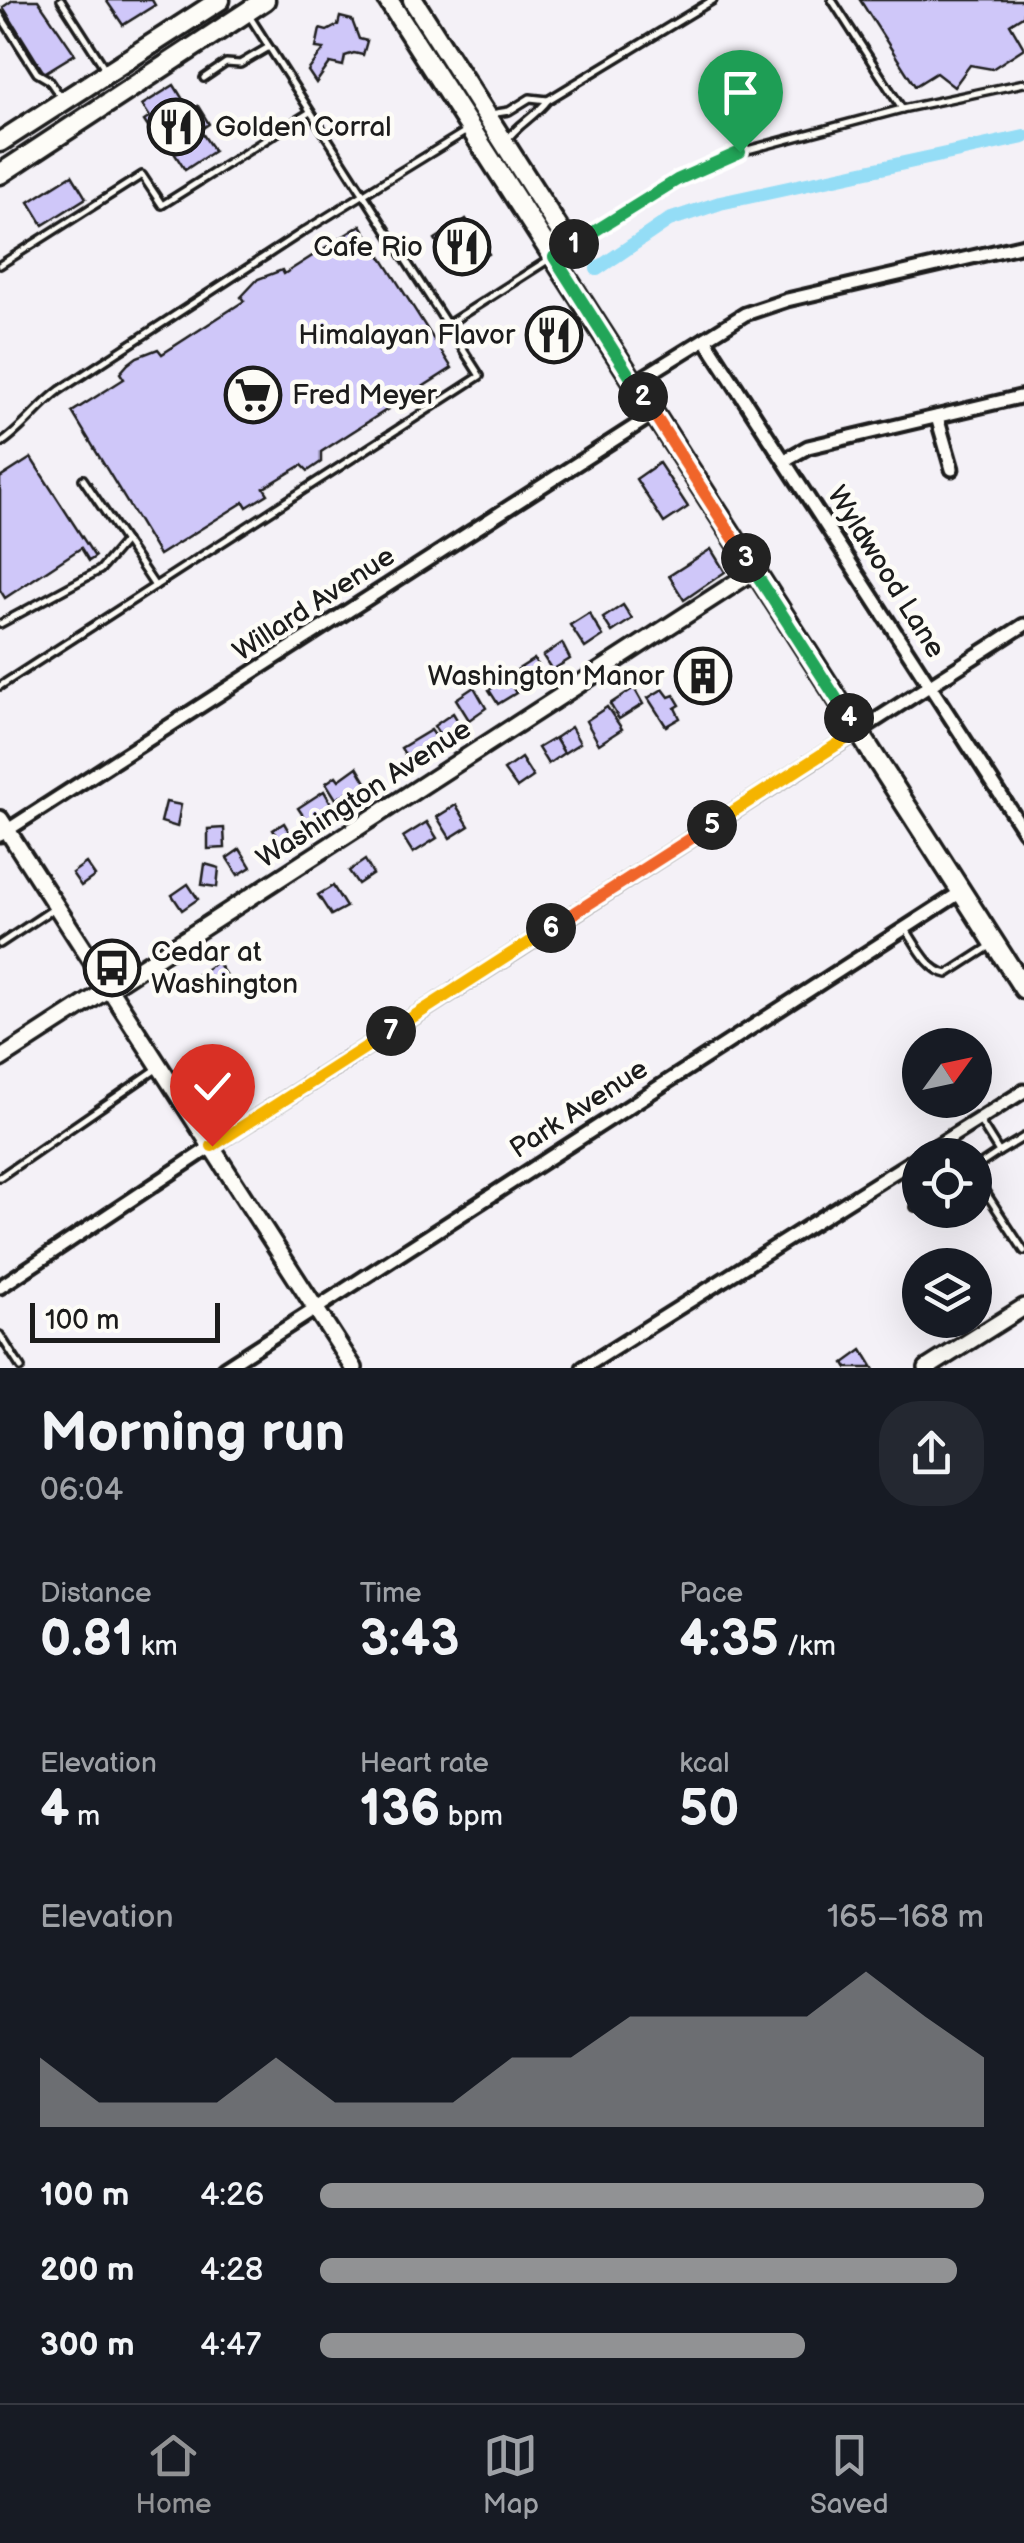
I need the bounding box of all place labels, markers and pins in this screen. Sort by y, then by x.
pin [698,50,783,153]
restaurant icon: Golden Corral [146,97,206,157]
place label: Golden Corral [215,111,392,144]
restaurant icon: Cafe Rio [432,217,492,277]
pin: 1 [549,219,599,269]
place label: Cafe Rio [313,231,423,264]
restaurant icon: Himalayan Flavor [524,305,584,365]
place label: Himalayan Flavor [298,319,516,352]
supermarket icon: Fred Meyer [223,365,283,425]
pin: 2 [618,372,668,422]
place label: Fred Meyer [292,379,437,412]
pin: 3 [721,533,771,583]
building icon: Washington Manor [673,646,733,706]
place label: Washington Manor [428,660,665,693]
pin: 4 [824,693,874,743]
pin: 5 [687,800,737,850]
pin: 6 [526,903,576,953]
place label: Cedar at Washington [151,936,298,1001]
bus stop icon: Cedar at Washington [82,938,142,998]
pin: 7 [366,1006,416,1056]
pin [170,1044,255,1147]

